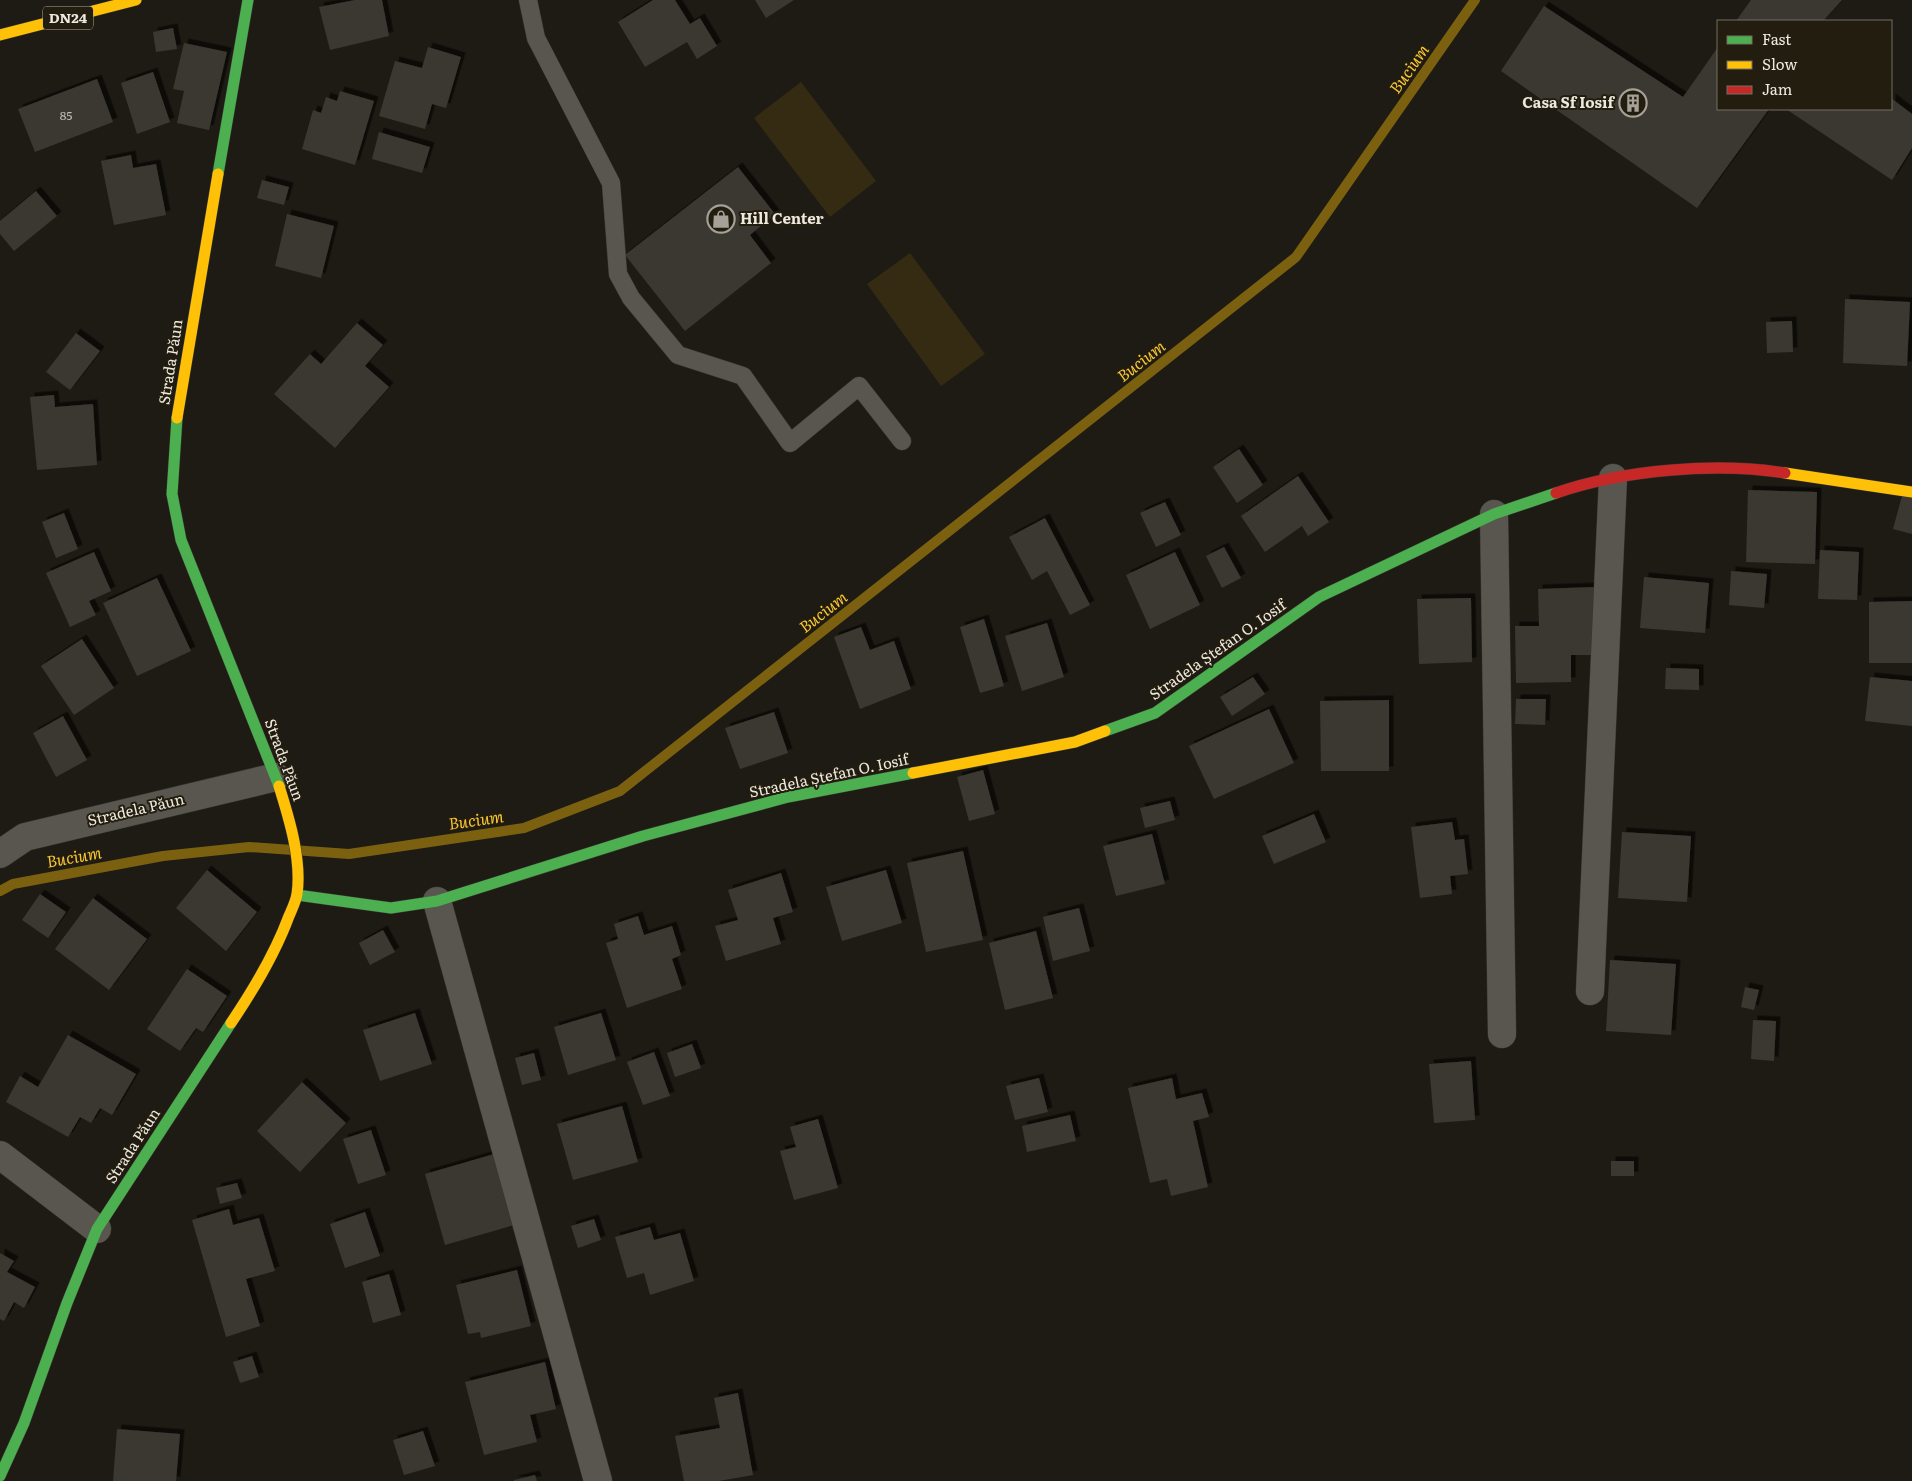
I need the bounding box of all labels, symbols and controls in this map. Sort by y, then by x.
road number: DN24 [43,7,93,30]
legend [1717,20,1892,110]
text: Fast [1762,27,1791,50]
water label: Bucium [1383,39,1434,98]
text: Slow [1762,52,1797,75]
text: Jam [1762,77,1793,100]
building icon: Casa Sf Iosif [1618,88,1648,118]
place label: Casa Sf Iosif [1522,90,1616,113]
house number: 85 [60,106,72,124]
shop icon: Hill Center [706,204,736,234]
place label: Hill Center [740,206,824,229]
street label: Strada Păun [151,317,188,406]
water label: Bucium [1111,334,1170,387]
water label: Bucium [793,585,852,638]
street label: Stradela Ștefan O. Iosif [1144,592,1291,705]
street label: Strada Păun [260,715,311,804]
street label: Stradela Ștefan O. Iosif [747,746,912,803]
street label: Stradela Păun [85,786,186,831]
water label: Bucium [447,803,505,835]
water label: Bucium [45,839,103,873]
street label: Strada Păun [99,1103,165,1188]

